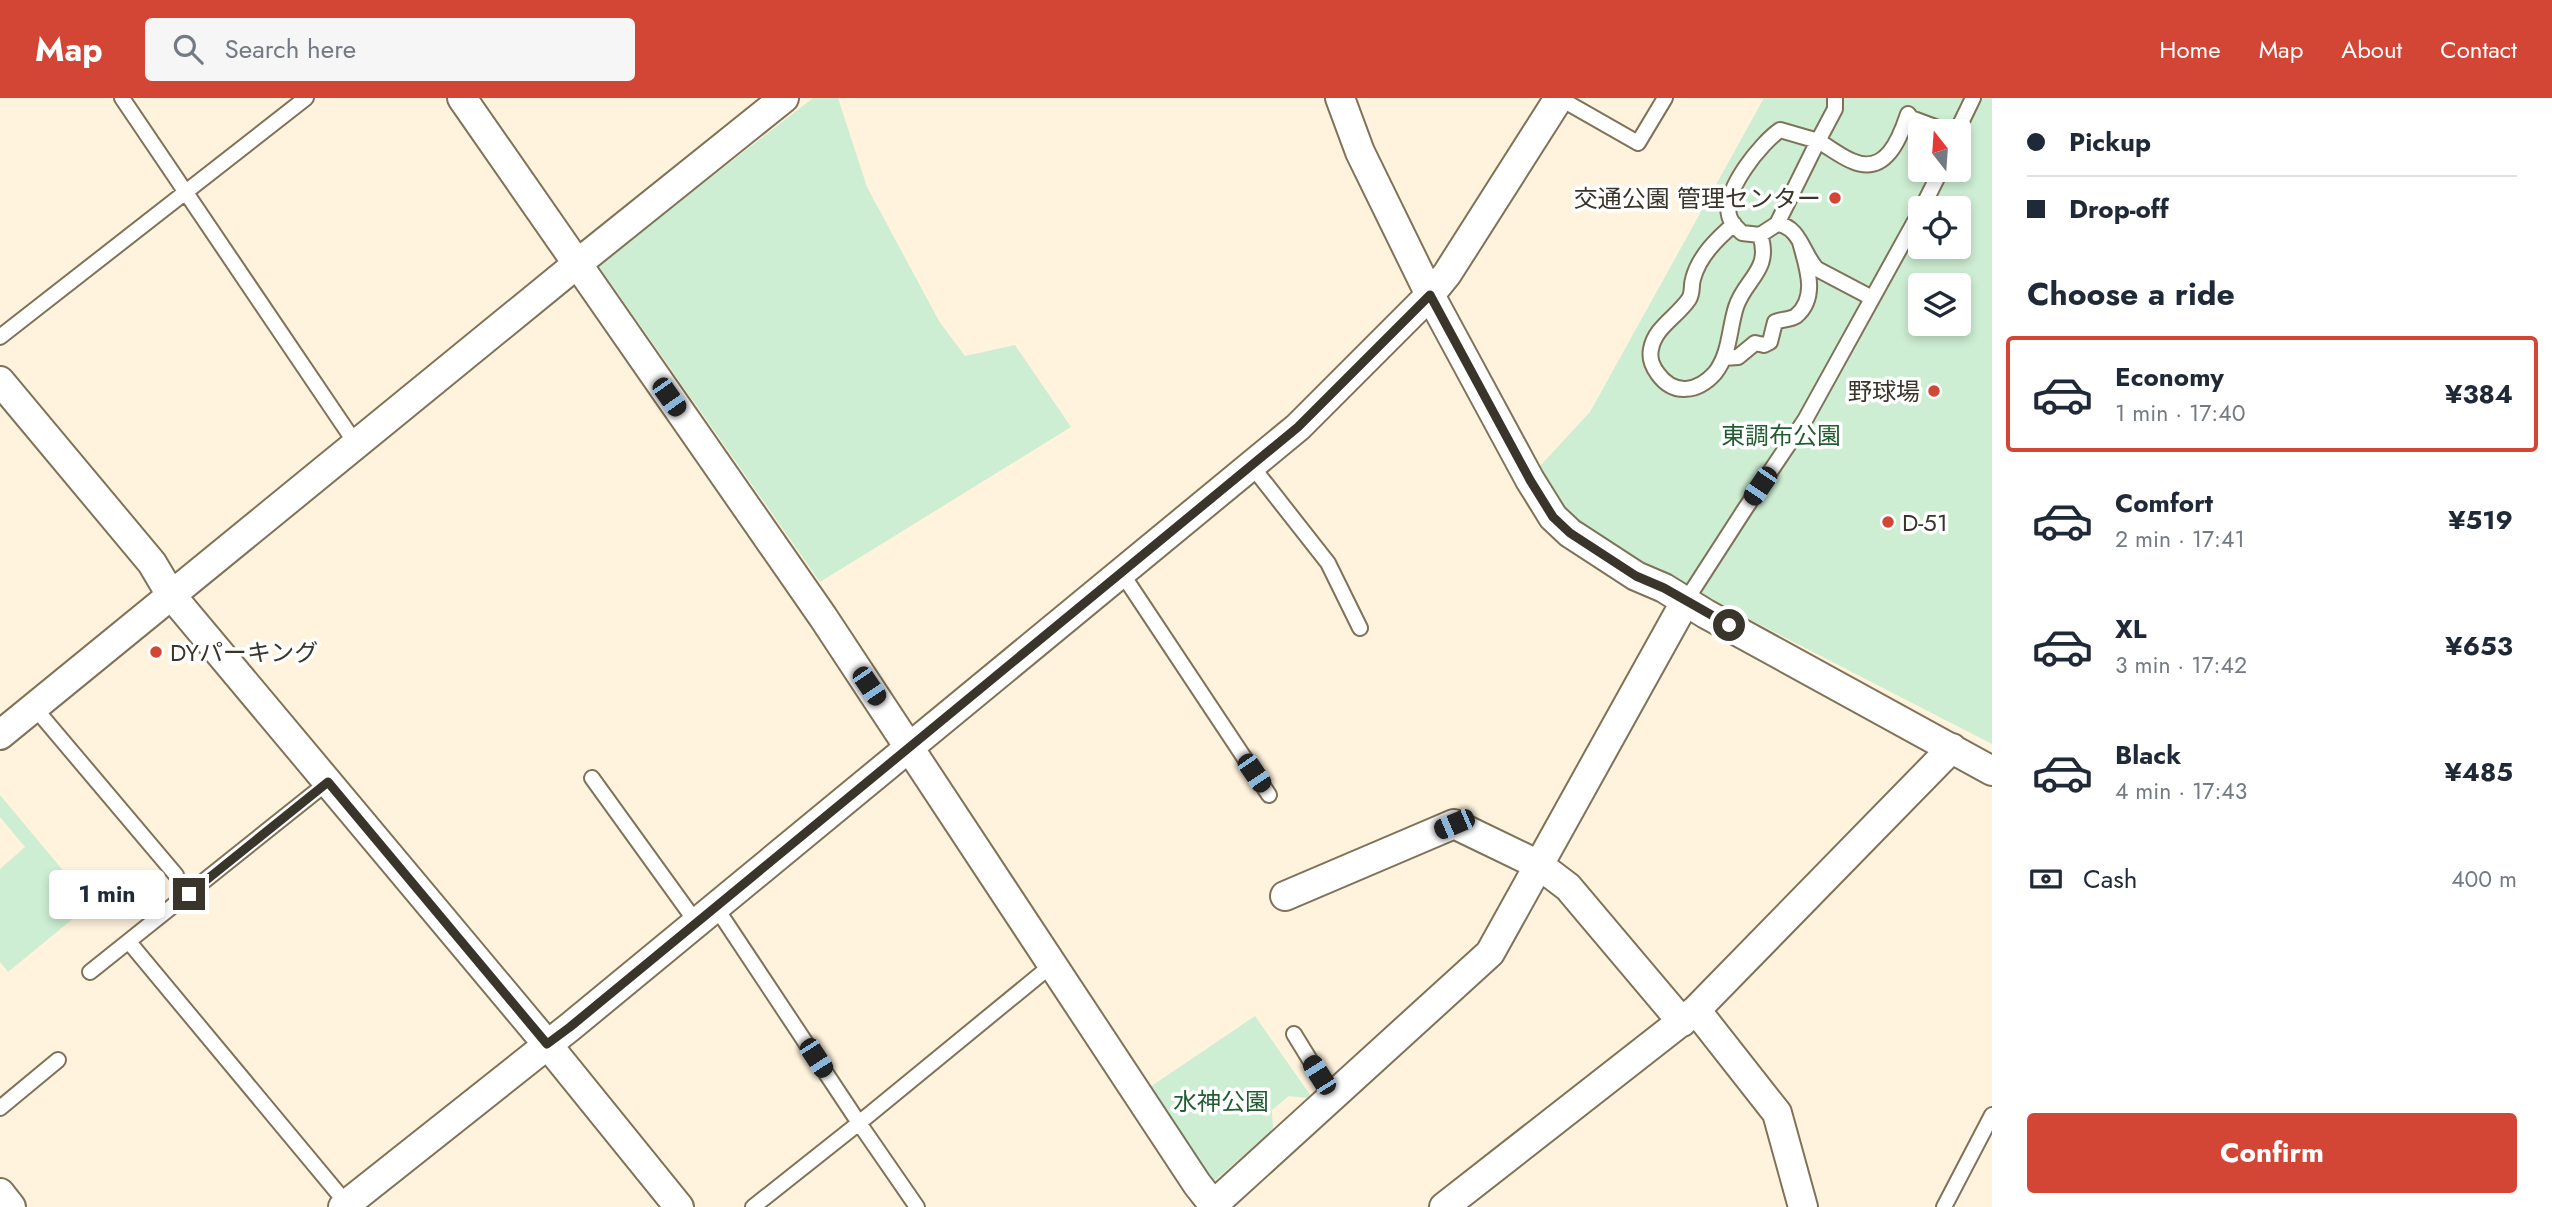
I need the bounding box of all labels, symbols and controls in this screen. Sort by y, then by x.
search box [145,18,635,81]
text: Map [35,26,103,73]
icon: search [169,30,207,68]
text: Search here [225,30,356,68]
text: Home [2159,32,2221,67]
text: Map [2259,32,2303,67]
text: About [2341,32,2402,67]
text: Contact [2440,32,2517,67]
north arrow [1908,119,1970,182]
map controls [1908,119,1971,336]
text: Pickup [2069,123,2151,161]
place label: 交通公園 管理センター [1574,181,1821,216]
marker: 交通公園 管理センター [1827,190,1843,206]
text: Drop-off [2069,190,2169,228]
button: locate [1908,196,1971,259]
text: Choose a ride [2027,271,2235,317]
button: layers [1908,273,1971,336]
text: Economy [2115,358,2224,396]
icon: car [2031,363,2094,426]
car [649,374,690,420]
place label: 野球場 [1848,374,1920,409]
text: ¥384 [2445,375,2513,413]
marker: 野球場 [1926,383,1942,399]
text: 1 min · 17:40 [2115,396,2245,430]
park label: 東調布公園 [1721,418,1841,453]
car [1740,463,1781,509]
text: Comfort [2115,484,2213,522]
icon: car [2031,489,2094,552]
text: ¥519 [2448,501,2513,539]
place label: D-51 [1902,505,1948,540]
marker: D-51 [1880,514,1896,530]
text: 2 min · 17:41 [2115,522,2245,556]
route start [1713,609,1745,641]
text: XL [2115,610,2147,648]
icon: car [2031,615,2094,678]
text: ¥653 [2445,627,2513,665]
place label: DYパーキング [170,635,318,670]
marker: DYパーキング [148,644,164,660]
text: 3 min · 17:42 [2115,648,2247,682]
car [849,663,890,709]
text: Black [2115,736,2181,774]
icon: car [2031,741,2094,804]
car [1234,750,1275,796]
text: ¥485 [2444,753,2513,791]
text: 4 min · 17:43 [2115,774,2247,808]
car [1431,806,1478,842]
icon: cash [2027,860,2065,898]
text: Cash [2083,860,2137,898]
text: 400 m [2451,862,2517,896]
callout: 1 min [49,870,164,918]
text: 1 min [78,877,136,911]
route end [173,878,205,910]
car [796,1035,837,1081]
car [1299,1052,1340,1098]
park label: 水神公園 [1173,1084,1269,1119]
button: Confirm [2027,1113,2517,1193]

